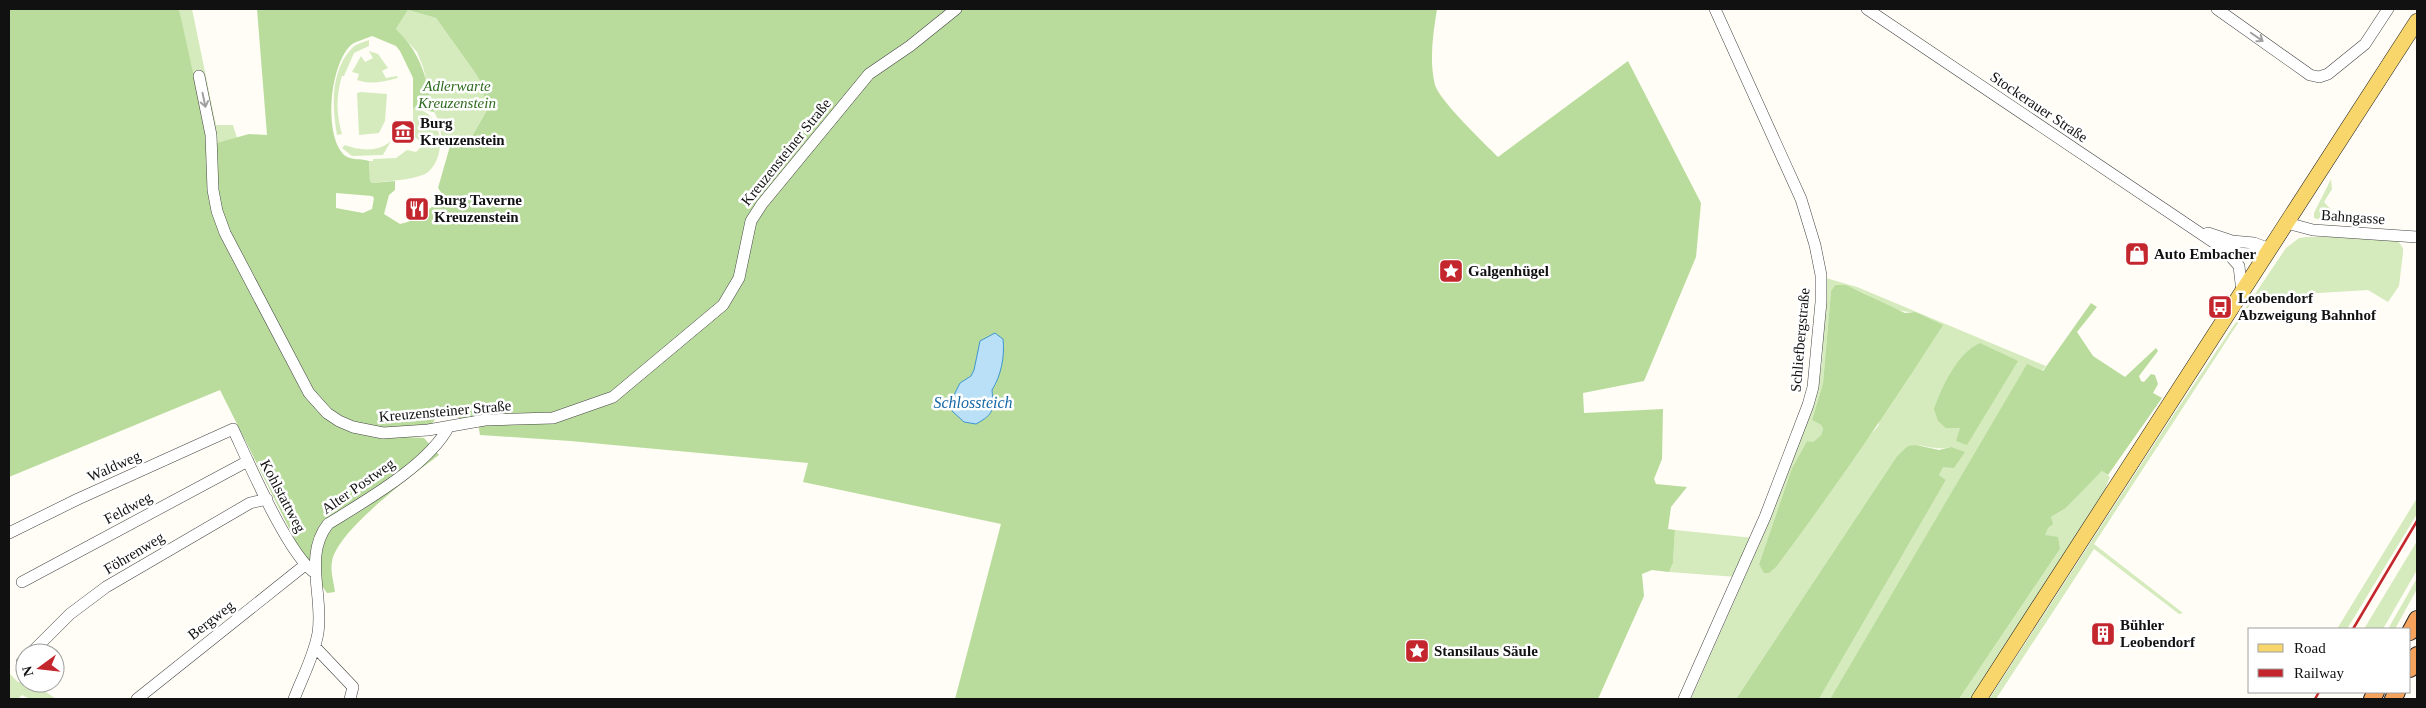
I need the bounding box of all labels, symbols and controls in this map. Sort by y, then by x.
one-way arrow [2249,32,2263,42]
street label: Stockerauer Straße [1987,69,2091,146]
park label: Adlerwarte Kreuzenstein [417,78,496,111]
one-way arrow [200,91,210,107]
street label: Kreuzensteiner Straße [738,95,834,209]
place label: Burg Kreuzenstein [420,115,505,148]
museum icon: Burg Kreuzenstein [390,119,416,145]
place label: Burg Taverne Kreuzenstein [434,192,522,225]
restaurant icon: Burg Taverne Kreuzenstein [404,196,430,222]
street label: Bahngasse [2320,207,2386,227]
shop icon: Auto Embacher [2124,241,2150,267]
place label: Auto Embacher [2154,246,2256,262]
place icon: Galgenhügel [1438,258,1464,284]
place label: Galgenhügel [1468,263,1549,279]
street label: Schliefbergstraße [1787,287,1813,393]
place label: Leobendorf Abzweigung Bahnhof [2238,290,2377,323]
bus stop icon: Leobendorf Abzweigung Bahnhof [2207,294,2233,320]
water label: Schlossteich [933,394,1013,411]
street label: Kreuzensteiner Straße [378,397,512,425]
street label: Waldweg [85,447,143,485]
street label: Alter Postweg [318,455,398,517]
street label: Kohlstattweg [257,457,309,536]
street label: Feldweg [101,489,155,527]
street label: Föhrenweg [101,529,167,577]
street label: Bergweg [185,597,238,643]
place label: Bühler Leobendorf [2120,617,2196,650]
building icon: Bühler Leobendorf [2090,621,2116,647]
legend [2248,628,2411,693]
place icon: Stansilaus Säule [1404,638,1430,664]
text: Road [2294,640,2326,656]
north arrow [15,643,65,693]
place label: Stansilaus Säule [1434,643,1538,659]
text: N [19,664,36,678]
text: Railway [2294,665,2344,681]

